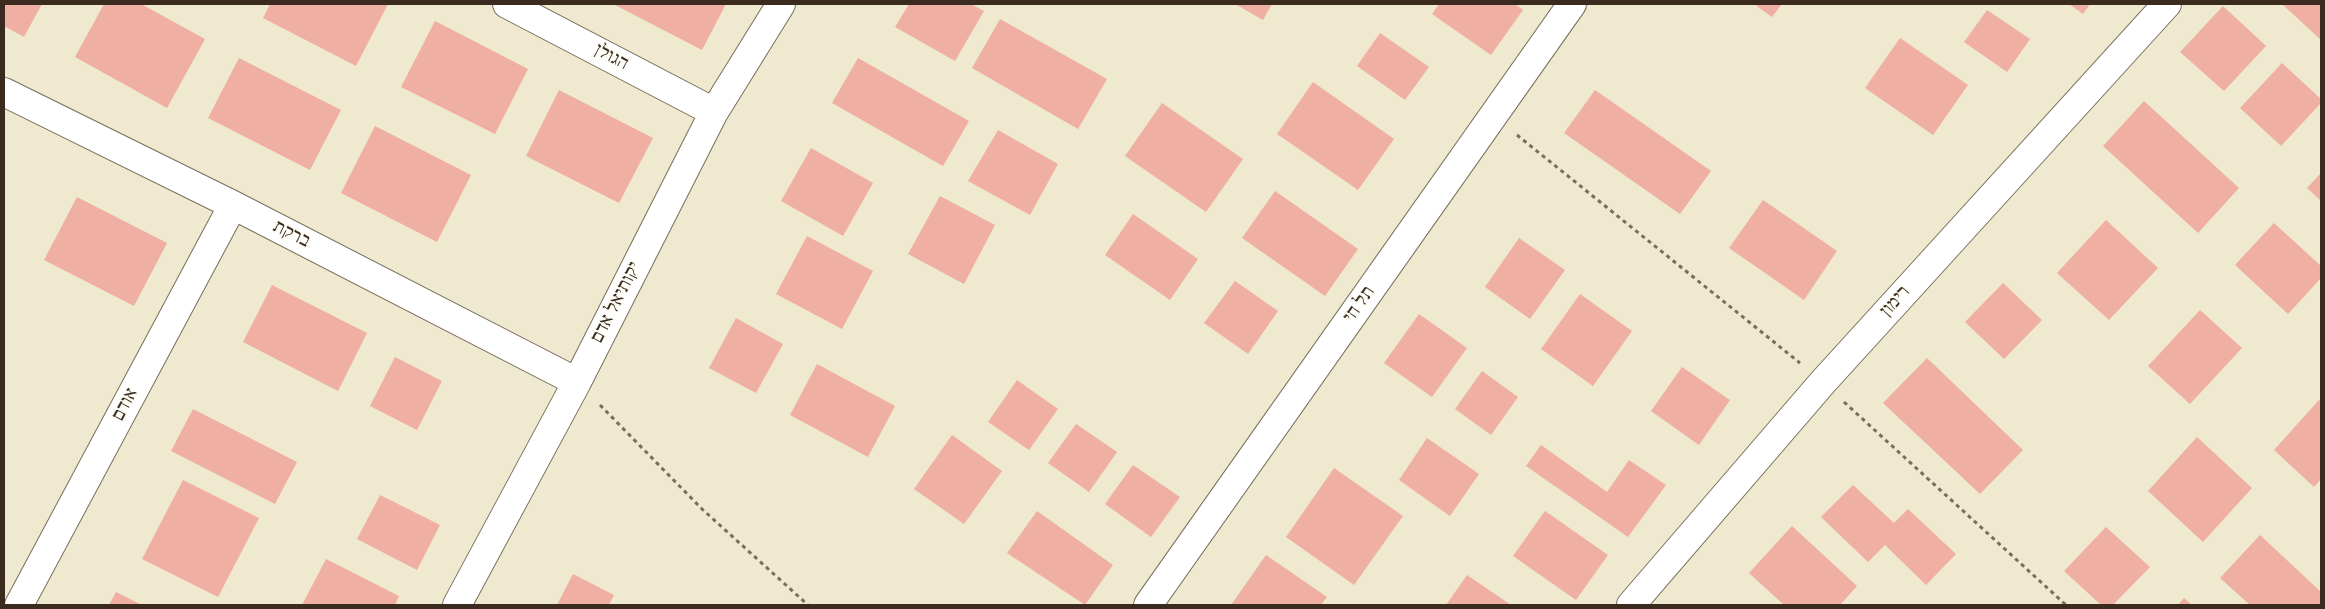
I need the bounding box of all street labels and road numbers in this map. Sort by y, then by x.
street label: הגולן [590,40,632,76]
street label: ברקת [269,216,313,254]
street label: יקותיאל אדם [587,259,647,347]
street label: תל חי [1339,282,1381,328]
street label: רימון [1876,282,1916,322]
street label: אודם [108,385,144,425]

